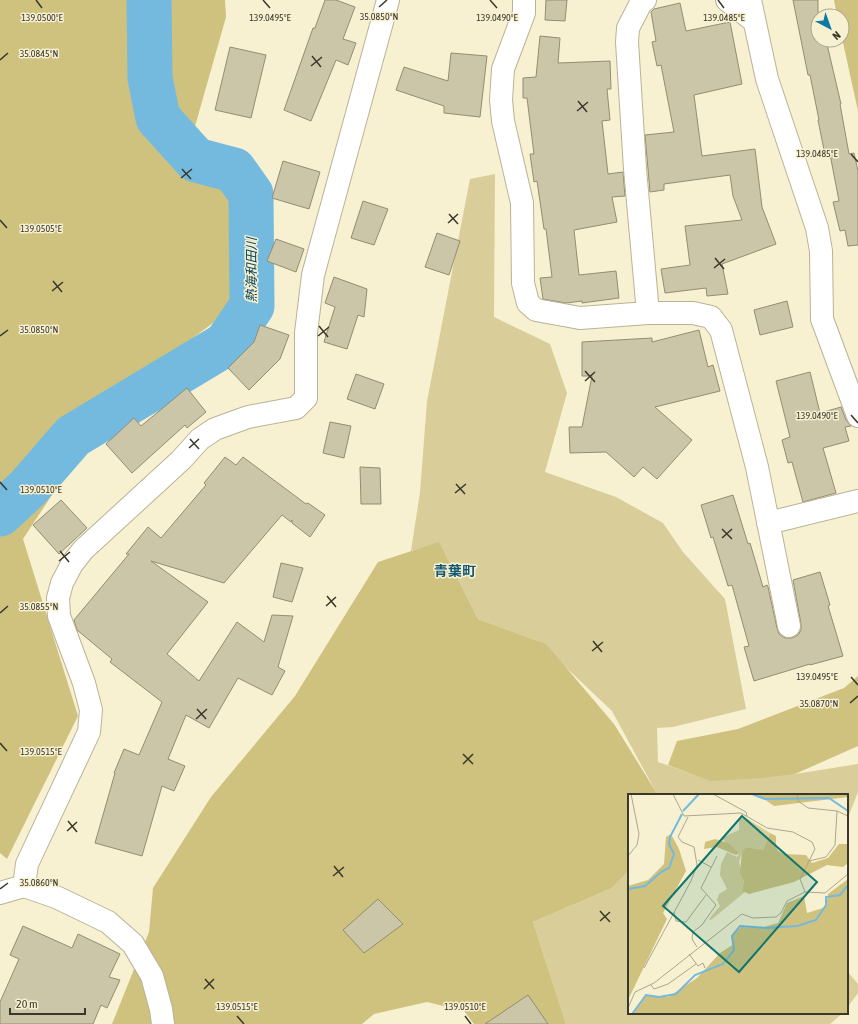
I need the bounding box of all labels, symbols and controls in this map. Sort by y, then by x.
north arrow [810,8,850,48]
text: 35.0850°N [360,11,398,22]
text: 139.0500°E [21,12,64,23]
text: 139.0495°E [249,12,292,23]
text: 139.0490°E [476,12,519,23]
text: 139.0485°E [703,12,746,23]
text: N [830,29,843,42]
text: 35.0845°N [20,48,58,59]
text: 139.0485°E [796,148,839,159]
text: 139.0505°E [20,223,63,234]
water label: 熱海和田川 [244,236,259,303]
text: 35.0850°N [20,324,58,335]
text: 139.0490°E [796,410,839,421]
text: 139.0510°E [20,484,63,495]
district label: 青葉町 [434,563,476,579]
text: 35.0855°N [20,601,58,612]
text: 139.0495°E [796,671,839,682]
text: 35.0870°N [800,698,838,709]
text: 139.0515°E [20,746,63,757]
inset map [628,794,848,1014]
text: 35.0860°N [20,877,58,888]
scale bar [10,990,85,1016]
text: 20 m [16,997,38,1011]
text: 139.0515°E [216,1001,259,1012]
text: 139.0510°E [444,1001,487,1012]

